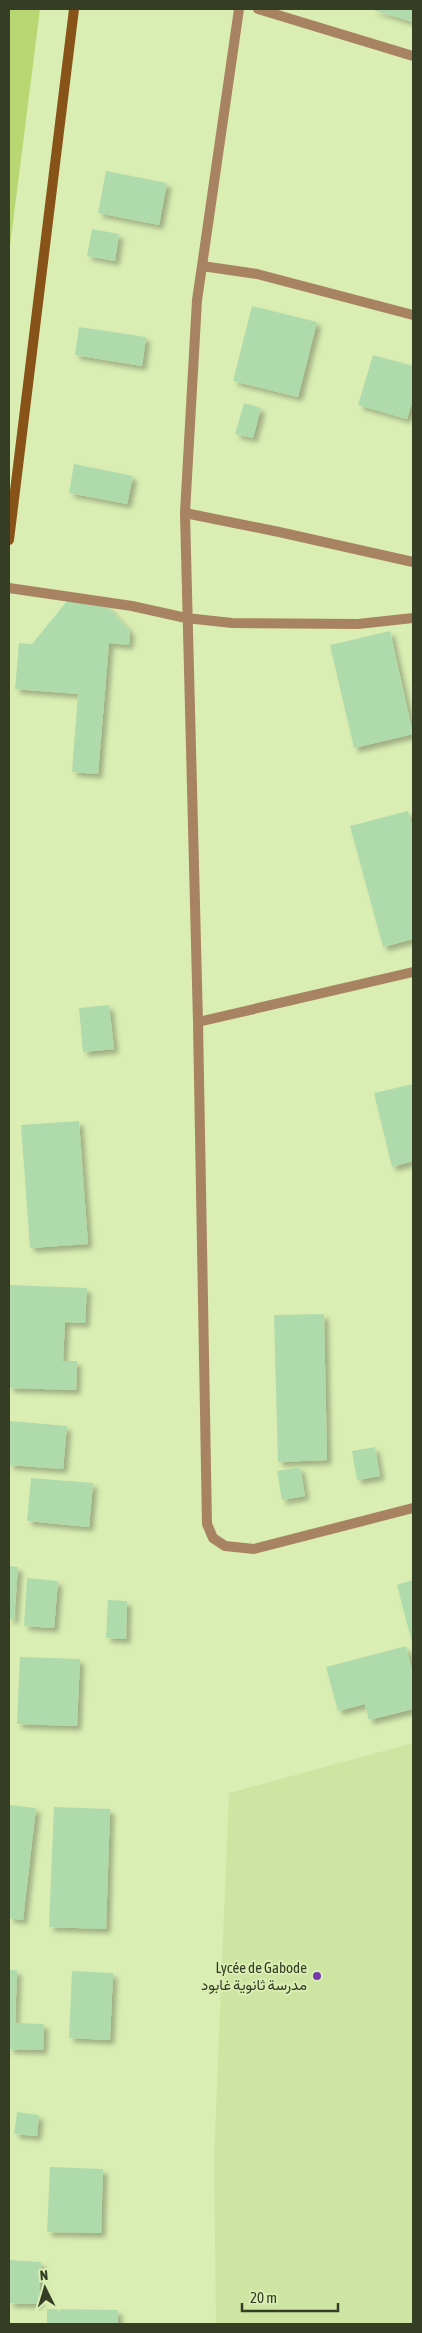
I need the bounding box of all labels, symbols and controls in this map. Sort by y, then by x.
place label: Lycée de Gabode مدرسة ثانوية غابود [201,1959,307,1994]
marker: Lycée de Gabode مدرسة ثانوية غابود [311,1970,323,1982]
north arrow [20,2263,70,2313]
text: N [39,2267,49,2283]
scale bar [242,2280,338,2312]
text: 20 m [250,2289,277,2306]

